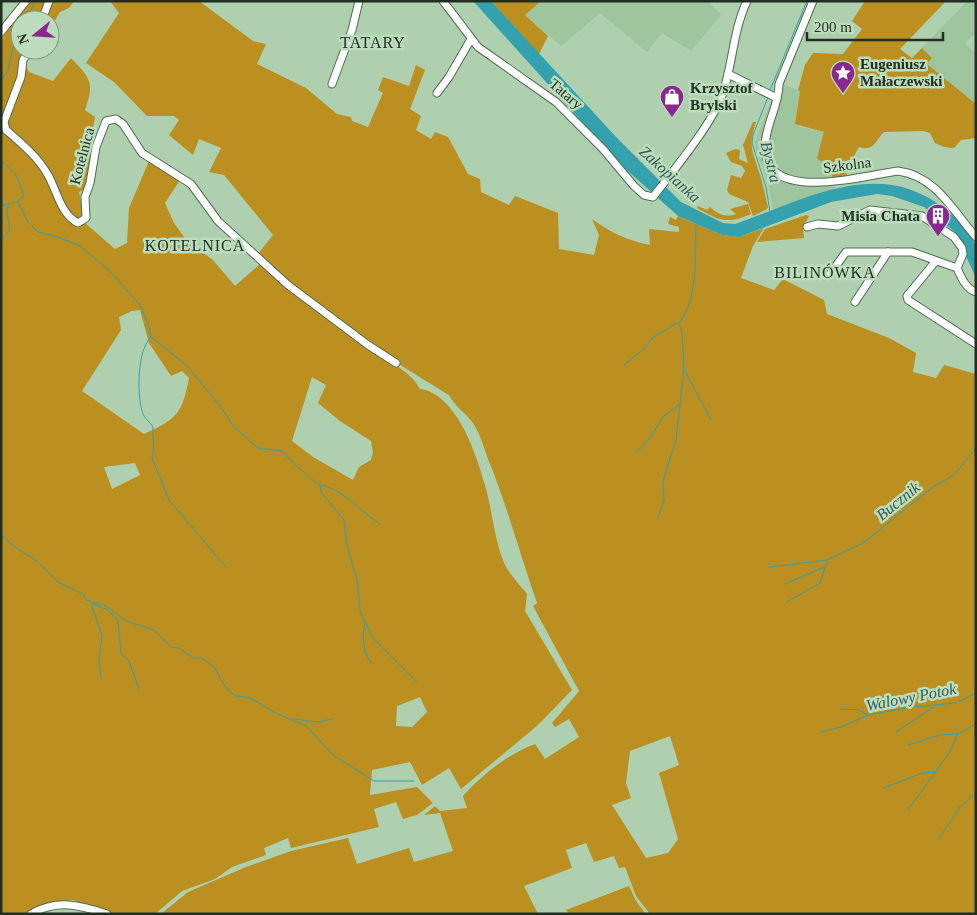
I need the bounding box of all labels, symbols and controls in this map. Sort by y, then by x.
north arrow [10,10,60,60]
scale bar [807,10,943,42]
text: 200 m [814,19,852,35]
text: N [14,32,32,46]
district label: TATARY [340,34,406,51]
place label: Eugeniusz Małaczewski [860,56,942,89]
place icon: Eugeniusz Małaczewski [830,60,856,94]
street label: Tatary [546,76,586,113]
place label: Krzysztof Brylski [690,80,753,113]
shop icon: Krzysztof Brylski [659,84,685,118]
street label: Kotelnica [67,125,97,186]
water label: Bystra [757,140,784,185]
water label: Zakopianka [636,142,704,206]
street label: Szkolna [822,154,872,176]
building icon: Misia Chata [925,203,951,237]
place label: Misia Chata [841,208,921,224]
district label: KOTELNICA [145,237,245,254]
district label: BILINÓWKA [774,263,876,281]
water label: Bucznik [873,478,924,524]
water label: Walowy Potok [865,680,959,715]

